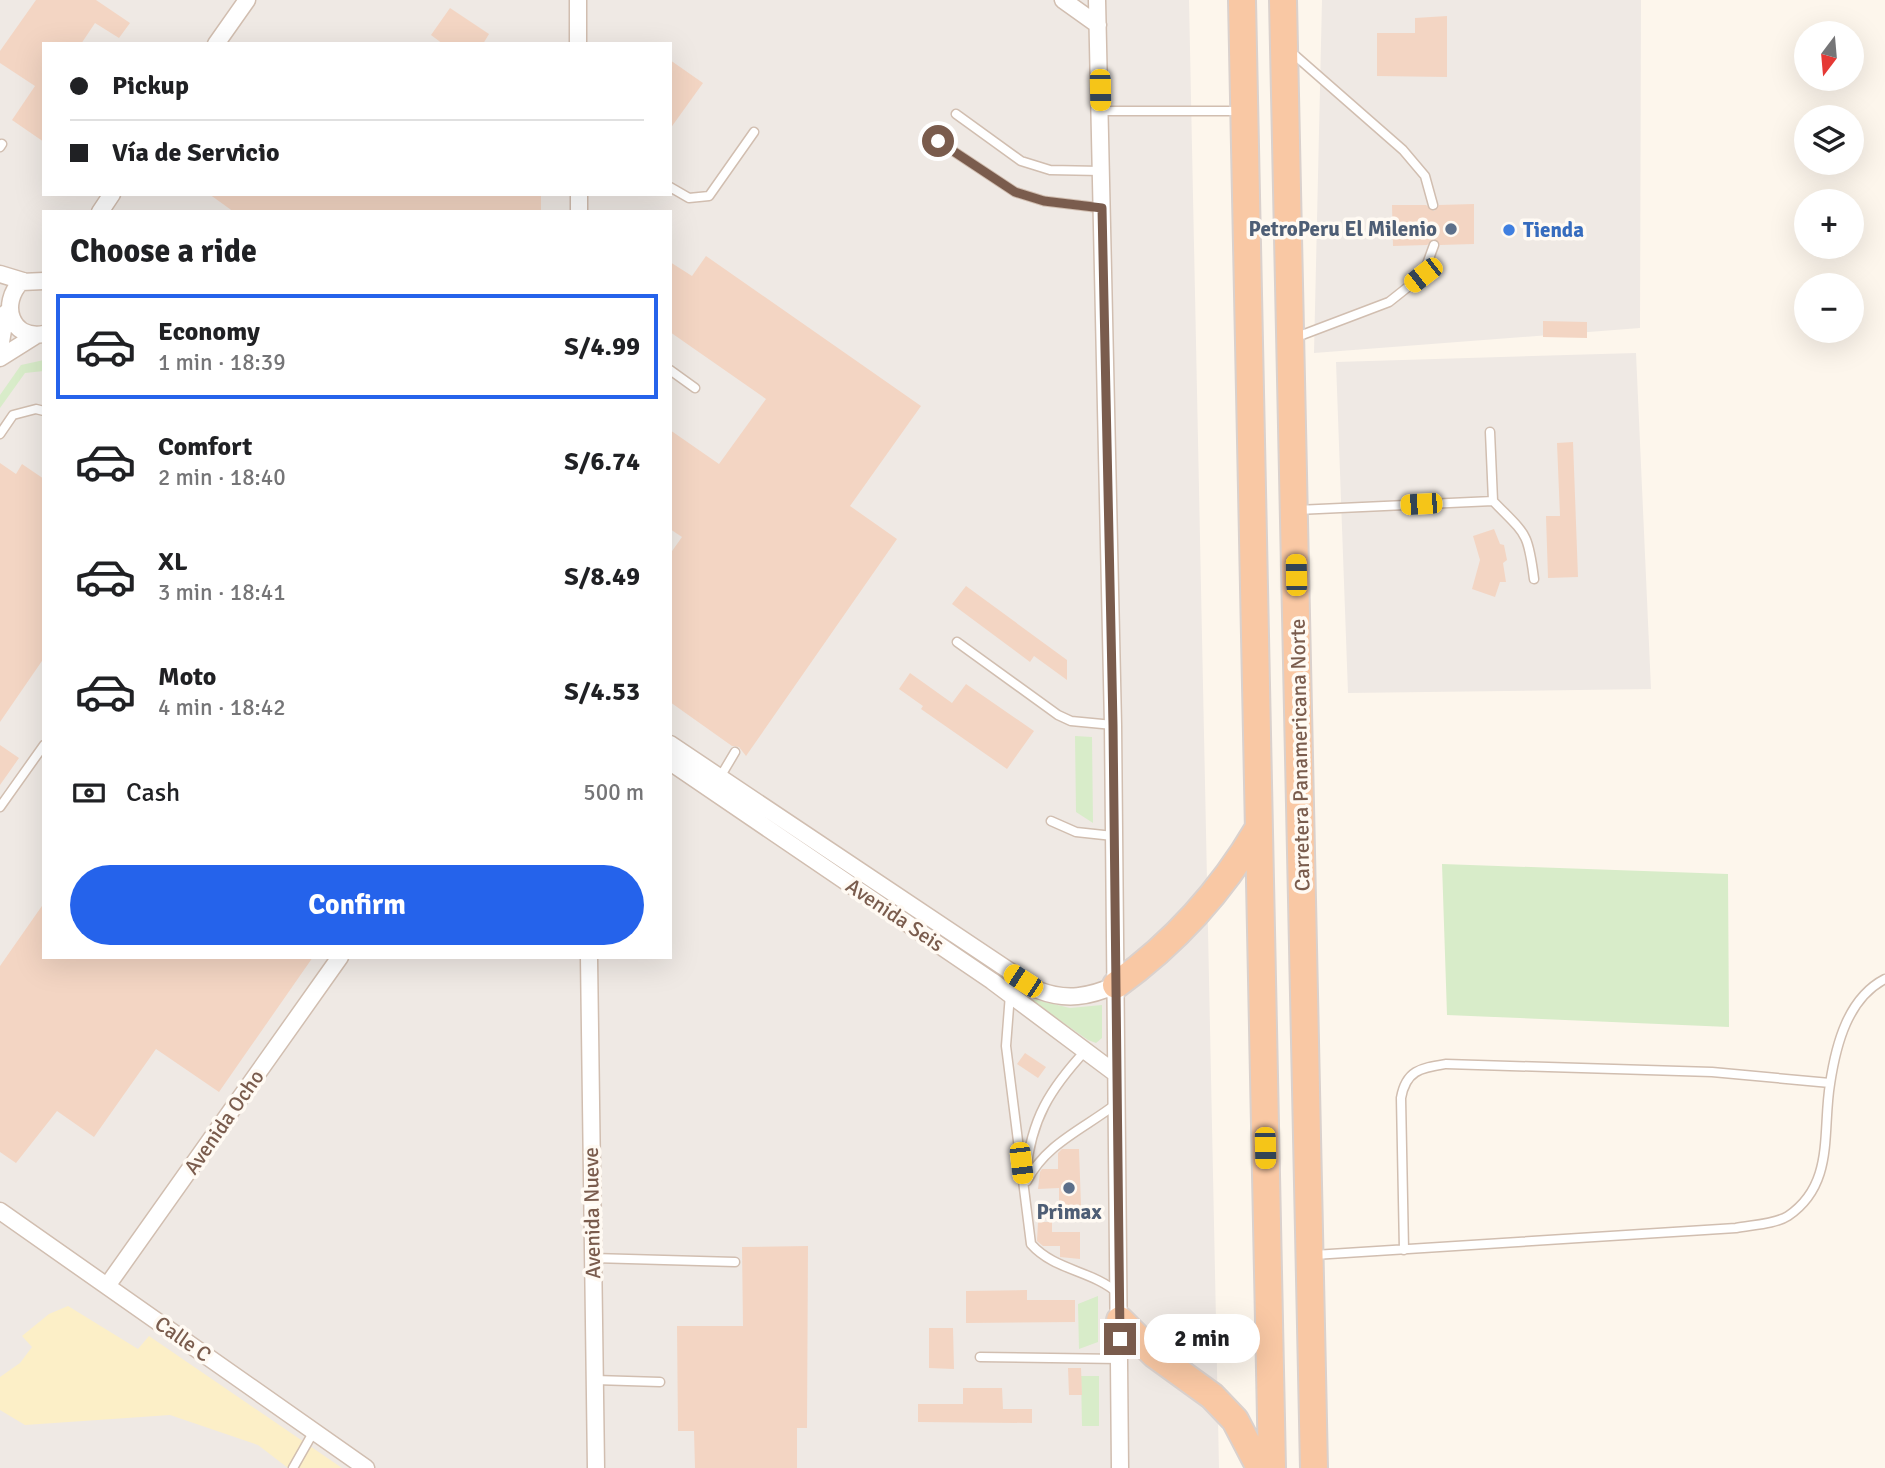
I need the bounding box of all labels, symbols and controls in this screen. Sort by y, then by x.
north arrow [1794,21,1864,91]
map controls [1794,21,1864,343]
car [1090,69,1111,111]
text: Pickup [112,70,189,102]
button: layers [1794,105,1864,175]
route start [922,125,954,157]
text: Vía de Servicio [112,137,279,169]
button: + [1794,189,1864,259]
place label: PetroPeru El Milenio [1249,216,1437,242]
place label: Tienda [1523,217,1584,243]
marker: PetroPeru El Milenio [1443,221,1459,237]
marker: Tienda [1501,222,1517,238]
text: Choose a ride [70,232,257,271]
car [1400,254,1447,296]
button: − [1794,273,1864,343]
icon: car [74,315,137,378]
text: Economy [158,316,260,348]
text: S/4.99 [564,331,640,363]
text: 1 min · 18:39 [158,348,286,377]
icon: car [74,430,137,493]
text: Comfort [158,431,252,463]
text: S/6.74 [564,446,640,478]
text: 2 min · 18:40 [158,463,286,492]
car [1400,492,1443,516]
icon: car [74,545,137,608]
text: XL [158,546,188,578]
car [1286,554,1307,596]
text: S/8.49 [564,561,640,593]
text: 3 min · 18:41 [158,578,286,607]
street label: Carretera Panamericana Norte [1285,618,1315,892]
icon: car [74,660,137,723]
text: Moto [158,661,216,693]
text: S/4.53 [564,676,640,708]
text: 4 min · 18:42 [158,693,286,722]
icon: cash [70,774,108,812]
text: Cash [126,777,180,809]
text: 500 m [583,778,644,807]
button: Confirm [70,865,644,945]
street label: Avenida Seis [841,873,949,957]
car [1000,961,1047,1001]
street label: Avenida Ocho [178,1065,270,1179]
car [1255,1127,1276,1169]
car [1009,1141,1034,1185]
street label: Avenida Nueve [578,1147,606,1279]
marker: Primax [1061,1180,1077,1196]
place label: Primax [1037,1199,1102,1225]
street label: Calle C [150,1310,216,1368]
callout: 2 min [1144,1314,1260,1364]
route end [1104,1323,1136,1355]
text: 2 min [1174,1324,1230,1353]

